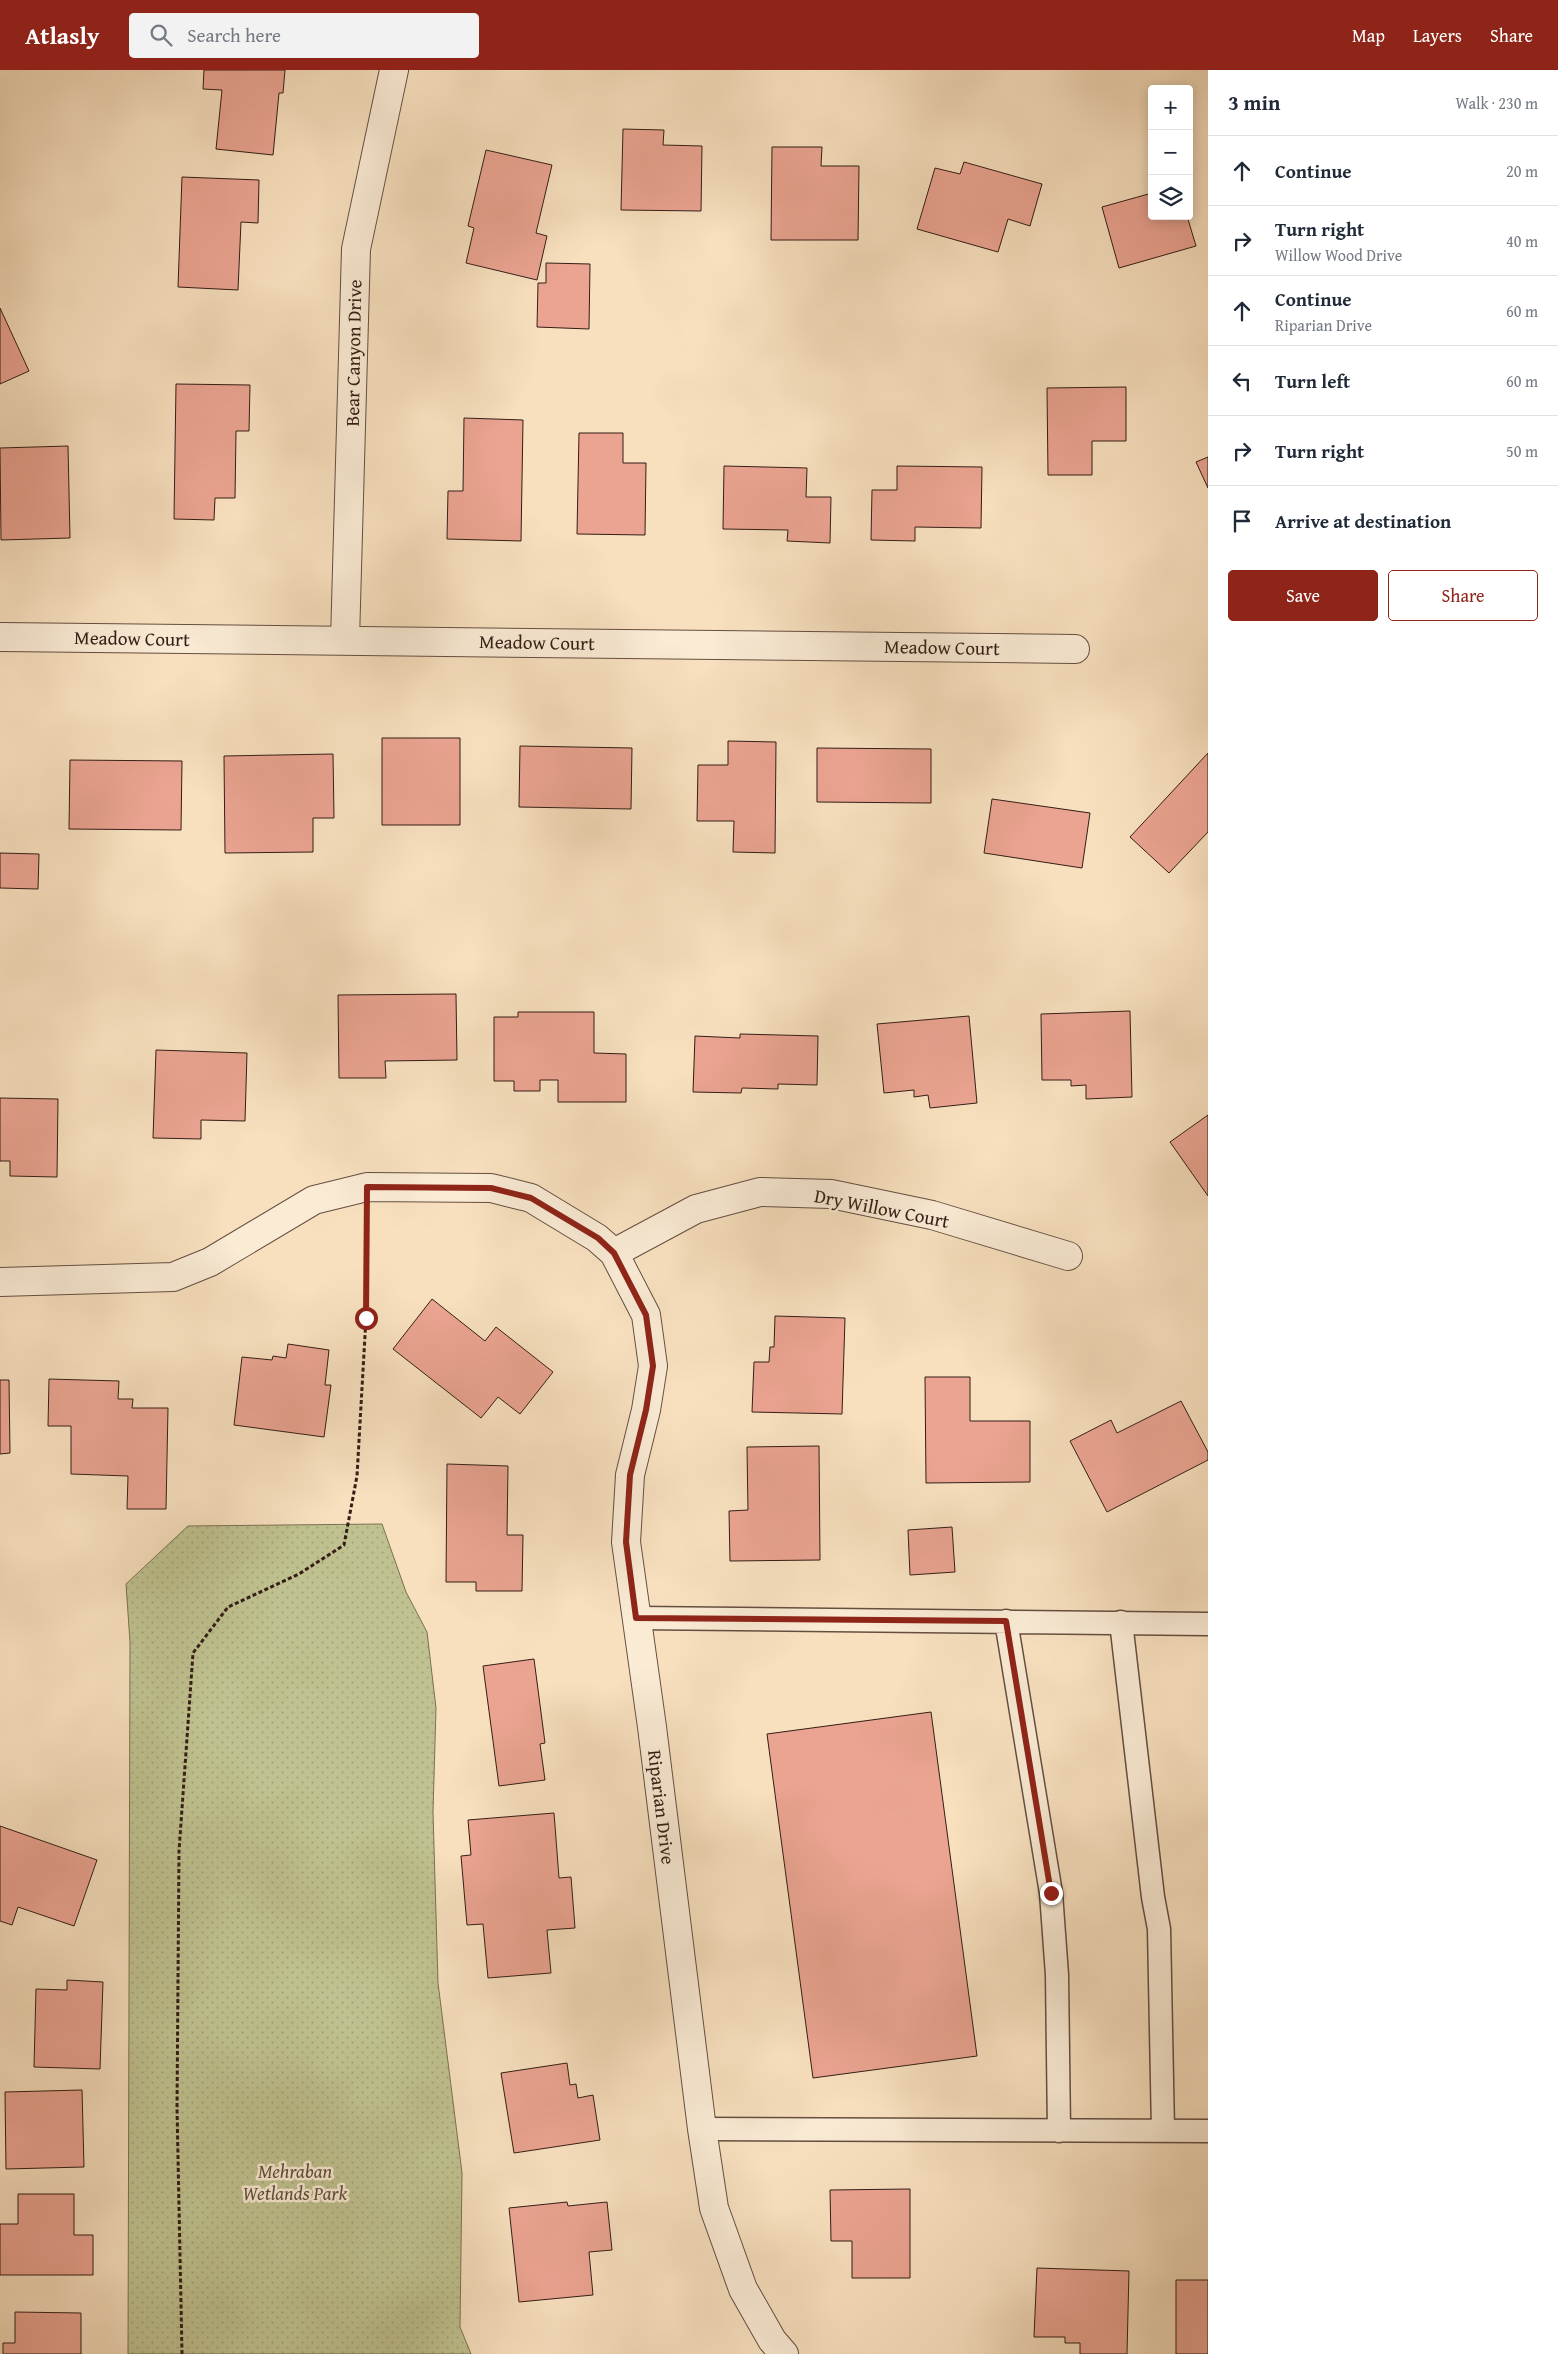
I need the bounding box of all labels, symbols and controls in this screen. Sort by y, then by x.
search box [129,13,479,58]
text: Atlasly [25,18,99,53]
icon: search [147,21,175,49]
text: Search here [187,21,281,49]
text: Map [1352,22,1385,49]
text: Layers [1413,22,1462,49]
text: Share [1490,22,1533,49]
map controls [1148,85,1193,220]
button: + [1148,85,1193,130]
text: 3 min [1228,87,1280,118]
text: Walk · 230 m [1455,91,1538,115]
button: − [1148,130,1193,175]
icon: ahead [1228,157,1256,185]
text: Continue [1275,157,1352,185]
text: 20 m [1506,159,1538,183]
button: layers [1148,175,1193,220]
text: Turn right [1275,215,1364,243]
icon: right [1228,227,1256,255]
text: 40 m [1506,229,1538,253]
text: Willow Wood Drive [1275,243,1402,267]
street label: Bear Canyon Drive [338,279,368,427]
text: Continue [1275,285,1352,313]
icon: ahead [1228,297,1256,325]
text: 60 m [1506,299,1538,323]
text: Riparian Drive [1275,313,1372,337]
icon: left [1228,367,1256,395]
text: Turn left [1275,367,1350,395]
text: 60 m [1506,369,1538,393]
icon: right [1228,437,1256,465]
text: Turn right [1275,437,1364,465]
text: 50 m [1506,439,1538,463]
icon: arrive [1228,507,1256,535]
text: Arrive at destination [1275,507,1451,535]
button: Save [1228,570,1378,621]
button: Share [1388,570,1538,621]
street label: Meadow Court [74,623,190,653]
street label: Meadow Court [479,627,595,657]
street label: Meadow Court [884,632,1000,662]
street label: Dry Willow Court [812,1181,952,1235]
route start [355,1307,378,1330]
street label: Riparian Drive [641,1748,683,1866]
route end [1040,1882,1063,1905]
park label: Mehraban Wetlands Park [243,2157,348,2207]

